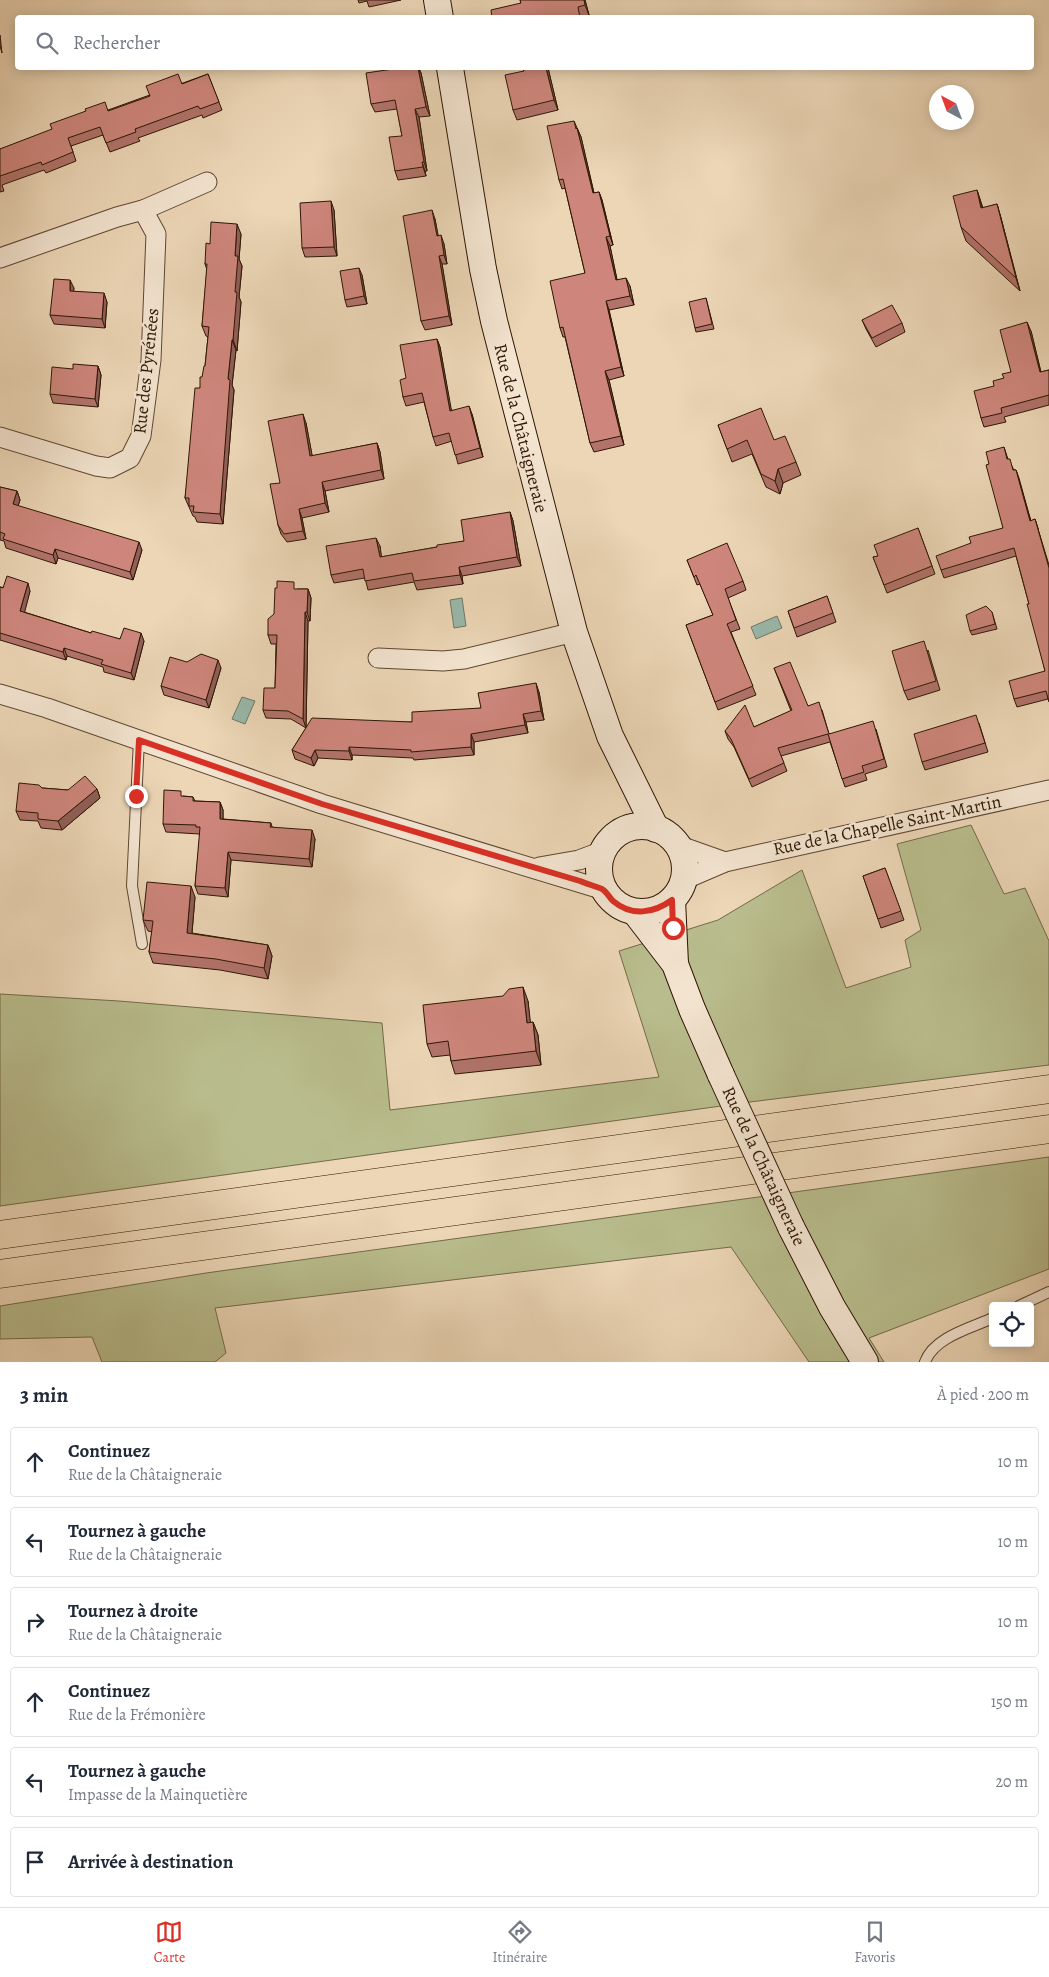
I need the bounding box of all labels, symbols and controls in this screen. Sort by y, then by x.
search box [15,15,1034,70]
icon: search [33,29,61,57]
text: Rechercher [73,30,160,56]
north arrow [929,85,974,130]
street label: Rue des Pyrénées [127,307,165,435]
street label: Rue de la Châtaigneraie [488,341,554,515]
route end [125,785,148,808]
street label: Rue de la Chapelle Saint-Martin [771,789,1003,861]
route start [662,917,685,940]
street label: Rue de la Châtaigneraie [716,1082,812,1250]
map controls [989,1302,1034,1347]
button: locate [989,1302,1034,1347]
text: 3 min [20,1381,68,1409]
text: À pied · 200 m [937,1384,1029,1406]
text: Continuez [68,1438,150,1464]
icon: ahead [21,1448,49,1476]
text: 10 m [998,1451,1028,1473]
text: Rue de la Châtaigneraie [68,1464,222,1486]
text: Tournez à gauche [68,1518,206,1544]
icon: left [21,1528,49,1556]
text: 10 m [998,1531,1028,1553]
text: Rue de la Châtaigneraie [68,1544,222,1566]
text: Tournez à droite [68,1598,198,1624]
icon: right [21,1608,49,1636]
text: 10 m [998,1611,1028,1633]
text: Rue de la Châtaigneraie [68,1624,222,1646]
text: Continuez [68,1678,150,1704]
icon: ahead [21,1688,49,1716]
text: 150 m [991,1691,1028,1713]
text: Rue de la Frémonière [68,1704,206,1726]
text: Tournez à gauche [68,1758,206,1784]
icon: left [21,1768,49,1796]
text: 20 m [995,1771,1028,1793]
text: Impasse de la Mainquetière [68,1784,248,1806]
icon: arrive [21,1848,49,1876]
text: Arrivée à destination [68,1849,233,1875]
tab: Carte [154,1918,185,1967]
tab: Itinéraire [493,1918,547,1967]
tab: Favoris [855,1918,895,1967]

